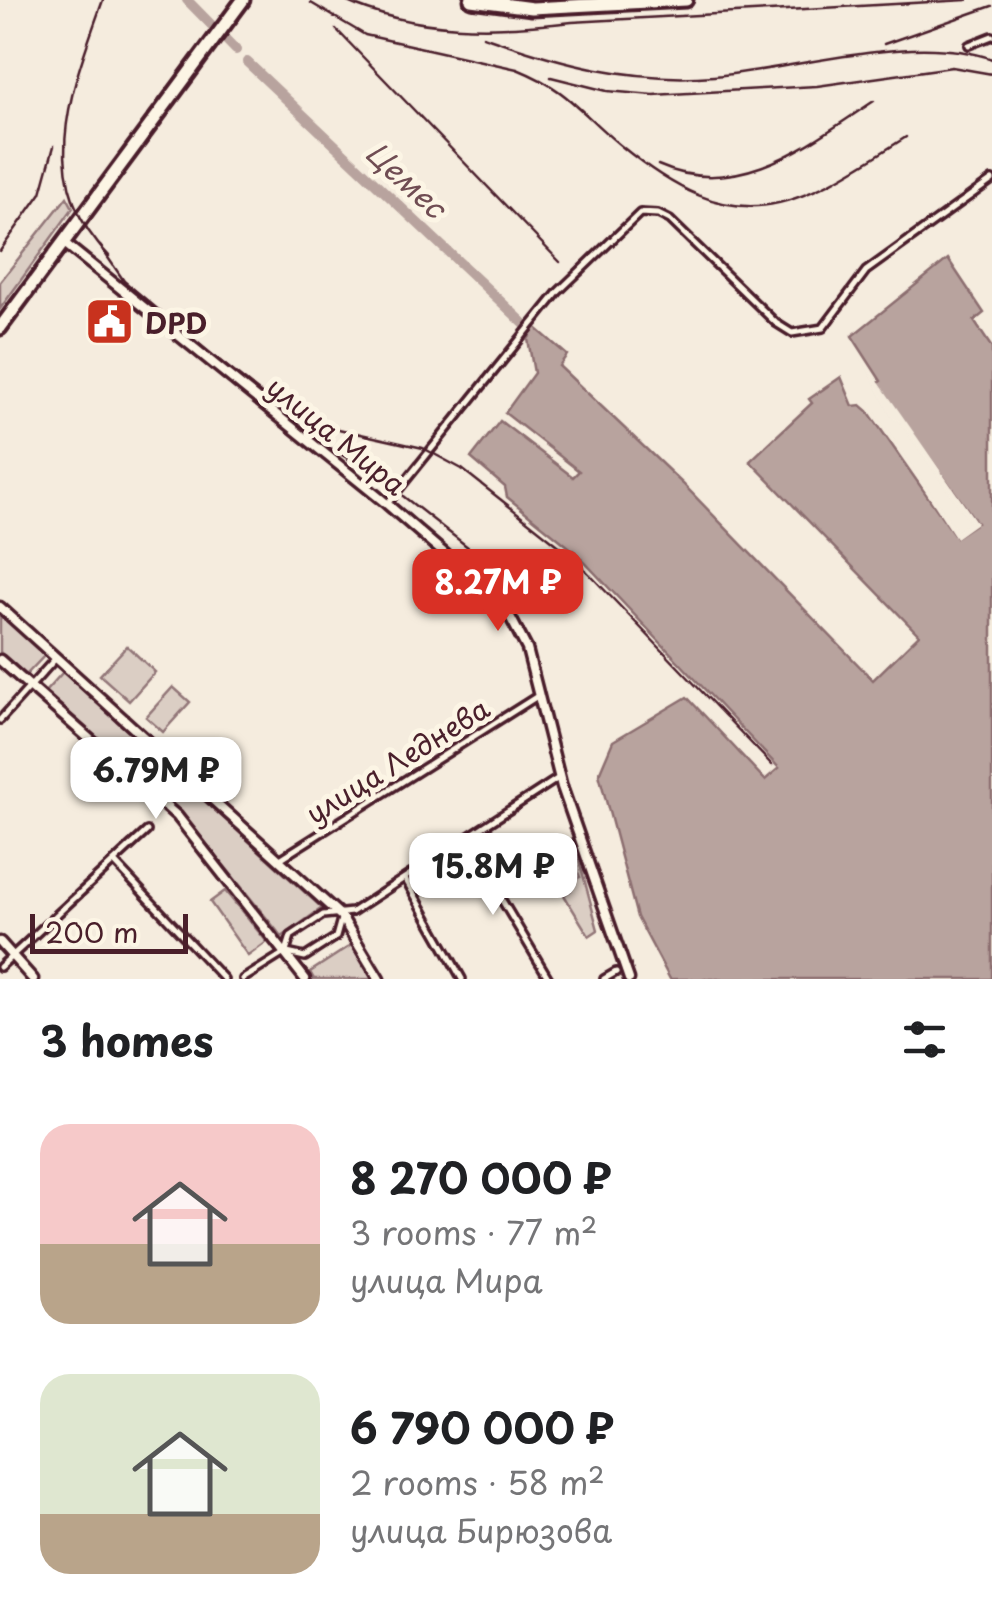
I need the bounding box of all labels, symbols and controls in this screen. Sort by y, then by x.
water label: Цемес [357,130,459,229]
public building icon: DPD [84,296,136,348]
place label: DPD [145,301,207,344]
street label: улица Мира [258,365,416,505]
pin: 8.27M ₽ [406,549,590,634]
text: 8.27M ₽ [434,557,562,605]
street label: улица Леднева [297,686,498,834]
pin: 6.79M ₽ [64,737,248,822]
text: 6.79M ₽ [92,745,220,793]
pin: 15.8M ₽ [401,833,585,918]
text: 15.8M ₽ [431,841,555,889]
scale bar [30,909,188,954]
text: 200 m [45,910,138,953]
text: 3 homes [40,1008,213,1071]
icon: filters [897,1012,952,1067]
text: 8 270 000 ₽ [350,1145,612,1208]
icon: home [120,1164,240,1284]
text: 3 rooms · 77 m² [350,1208,598,1256]
text: улица Мира [350,1256,543,1304]
text: 6 790 000 ₽ [350,1395,614,1458]
icon: home [120,1414,240,1534]
text: 2 rooms · 58 m² [350,1458,605,1506]
text: улица Бирюзова [350,1506,612,1554]

